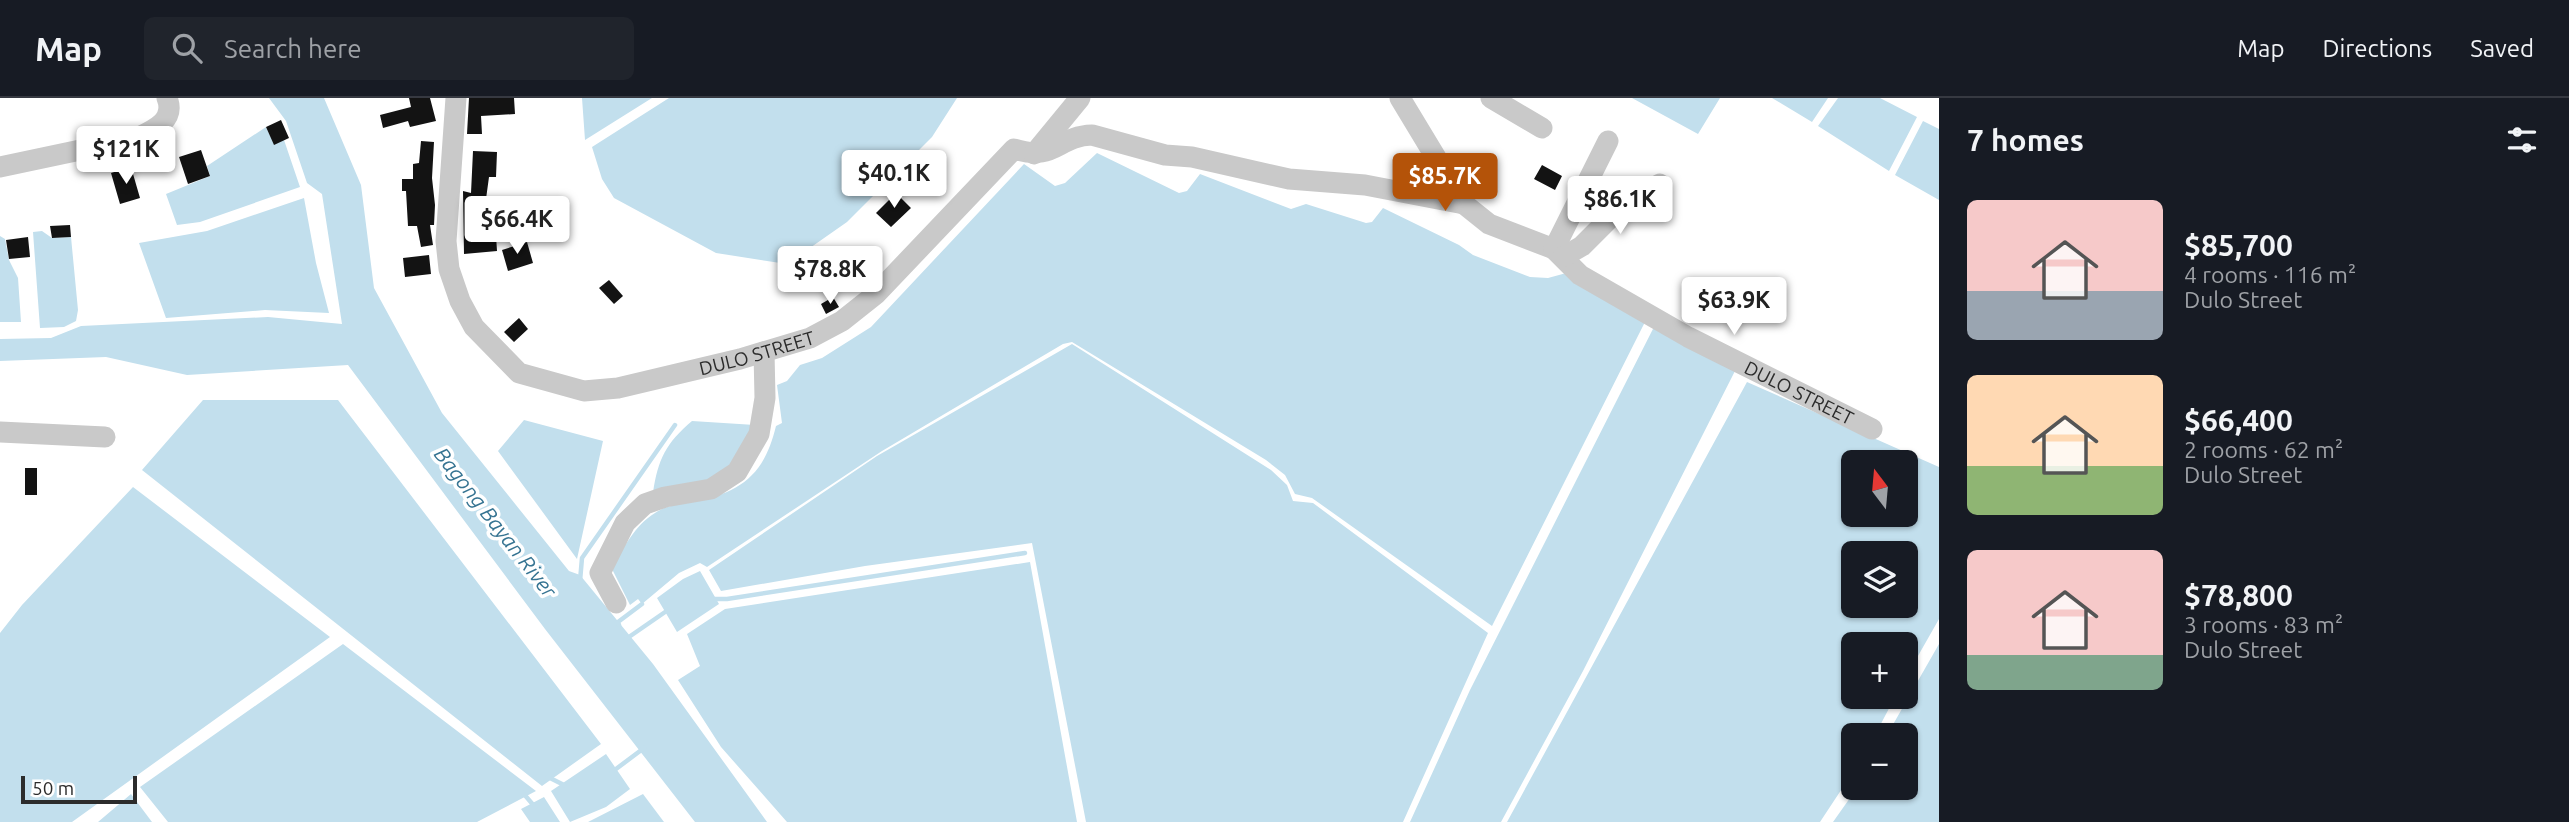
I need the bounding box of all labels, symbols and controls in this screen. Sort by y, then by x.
search box [144,17,634,80]
icon: search [168,29,206,67]
text: Map [35,30,102,67]
text: Search here [224,34,362,63]
text: Map [2237,35,2284,62]
text: Directions [2322,35,2432,62]
text: Saved [2470,35,2534,62]
icon: filters [2503,121,2541,159]
text: 7 homes [1967,123,2084,157]
pin: $121K [77,126,175,186]
text: $121K [92,136,160,161]
pin: $40.1K [837,150,951,210]
pin: $85.7K [1388,153,1502,213]
text: $40.1K [858,160,930,185]
text: $85.7K [1409,163,1481,188]
pin: $86.1K [1563,176,1677,236]
text: $86.1K [1584,186,1656,211]
pin: $66.4K [460,197,574,256]
text: $66.4K [481,206,553,231]
icon: home [2023,228,2107,312]
text: $85,700 [2184,228,2293,262]
pin: $78.8K [773,246,887,306]
text: $78.8K [794,256,866,281]
text: 4 rooms · 116 m² [2184,262,2356,287]
pin: $63.9K [1677,278,1791,337]
text: $63.9K [1698,287,1770,312]
text: Dulo Street [2184,287,2302,312]
street label: DULO STREET [697,326,818,379]
street label: DULO STREET [1741,356,1858,429]
icon: home [2023,403,2107,487]
text: $66,400 [2184,403,2293,437]
text: 2 rooms · 62 m² [2184,437,2343,462]
water label: Bagong Bayan River [430,442,563,603]
north arrow [1841,450,1918,527]
map controls [1841,450,1918,800]
text: Dulo Street [2184,462,2302,487]
button: layers [1841,541,1918,618]
icon: home [2023,578,2107,662]
text: $78,800 [2184,578,2293,612]
text: 3 rooms · 83 m² [2184,612,2343,637]
button: + [1841,632,1918,709]
text: Dulo Street [2184,637,2302,662]
button: − [1841,723,1918,800]
scale bar [21,773,136,805]
text: 50 m [32,777,74,799]

